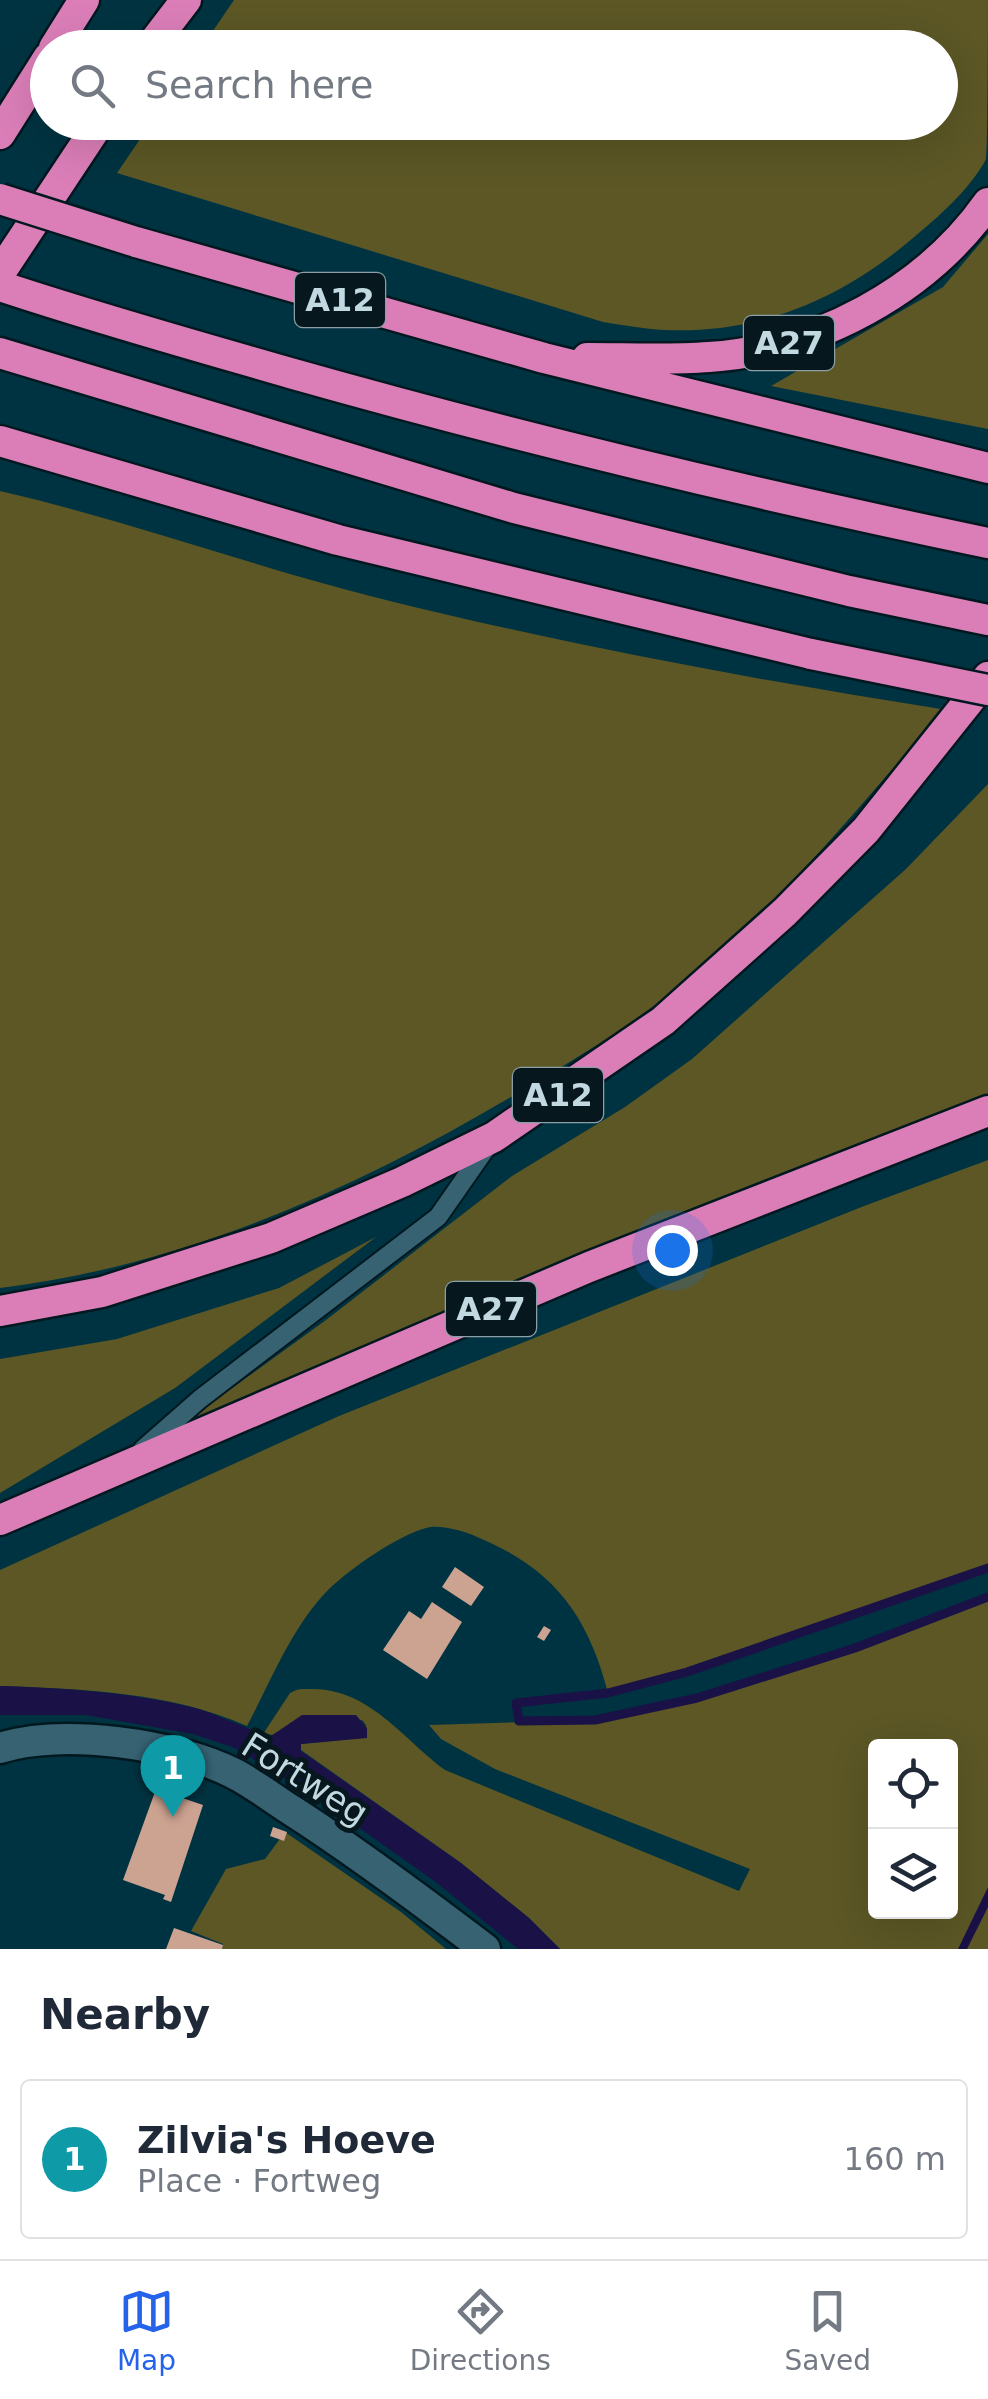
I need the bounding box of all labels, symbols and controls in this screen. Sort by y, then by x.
search box [30,30,958,140]
icon: search [65,58,120,113]
text: Search here [145,63,373,107]
road number: A12 [295,273,385,327]
road number: A27 [744,316,834,370]
road number: A12 [513,1068,603,1122]
your location [647,1225,698,1276]
road number: A27 [446,1282,536,1336]
street label: Fortweg [235,1725,375,1833]
pin: 1 [140,1734,206,1817]
map controls [868,1739,958,1919]
button: locate [868,1739,958,1829]
button: layers [868,1829,958,1919]
text: Nearby [40,1990,210,2039]
text: Zilvia's Hoeve [137,2118,436,2162]
text: 1 [63,2140,86,2178]
text: 160 m [844,2140,946,2178]
text: Place · Fortweg [137,2162,381,2200]
tab: Map [117,2284,176,2377]
tab: Directions [410,2284,551,2377]
tab: Saved [785,2284,871,2377]

